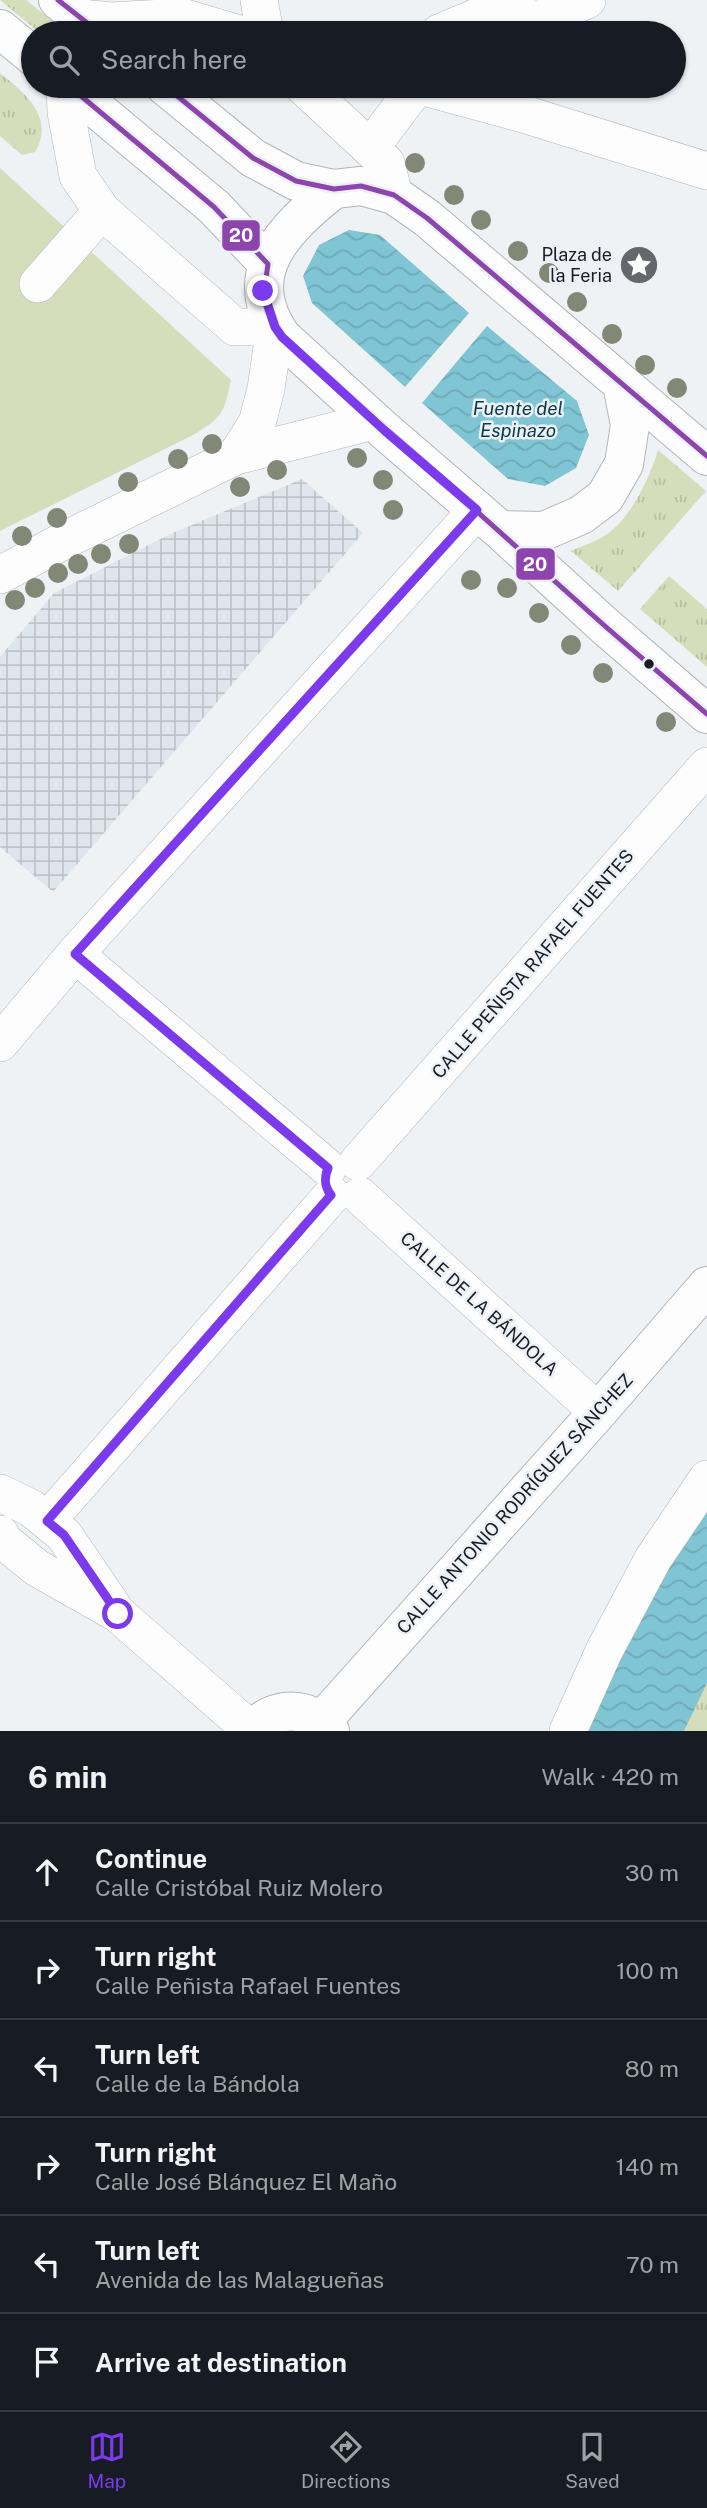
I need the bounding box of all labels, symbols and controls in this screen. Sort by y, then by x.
search box [21,21,686,98]
icon: search [45,41,83,79]
text: Search here [101,44,247,75]
line badge: 20 [221,219,261,252]
text: 20 [229,224,253,246]
place label: Plaza de la Feria [541,244,612,286]
place icon: Plaza de la Feria [618,244,660,286]
route end [247,275,278,306]
water label: Fuente del Espinazo [473,397,563,441]
line badge: 20 [515,547,556,581]
text: 20 [523,553,547,575]
unlabelled marker [642,657,656,671]
street label: CALLE PEÑISTA RAFAEL FUENTES [427,844,638,1082]
street label: CALLE DE LA BÁNDOLA [396,1227,563,1380]
street label: CALLE ANTONIO RODRÍGUEZ SÁNCHEZ [392,1369,637,1638]
route start [102,1598,133,1629]
text: 6 min [28,1759,107,1795]
text: Walk · 420 m [542,1763,679,1790]
text: Continue [95,1843,207,1874]
icon: ahead [28,1853,66,1891]
text: 30 m [625,1859,679,1886]
text: Calle Cristóbal Ruiz Molero [95,1874,383,1901]
text: Turn right [95,1941,217,1972]
icon: right [28,1951,66,1989]
text: 100 m [616,1957,679,1984]
text: Calle Peñista Rafael Fuentes [95,1972,401,1999]
text: Turn left [95,2039,200,2070]
icon: left [28,2049,66,2087]
text: 80 m [625,2055,679,2082]
text: Calle de la Bándola [95,2070,300,2097]
text: Turn right [95,2137,217,2168]
icon: right [28,2147,66,2185]
text: 140 m [616,2153,679,2180]
text: Calle José Blánquez El Maño [95,2168,397,2195]
text: Turn left [95,2235,200,2266]
icon: left [28,2245,66,2283]
text: 70 m [626,2251,679,2278]
text: Avenida de las Malagueñas [95,2266,384,2293]
icon: arrive [28,2343,66,2381]
text: Arrive at destination [95,2347,347,2378]
tab: Map [87,2428,126,2492]
tab: Directions [301,2428,390,2492]
tab: Saved [565,2428,620,2492]

